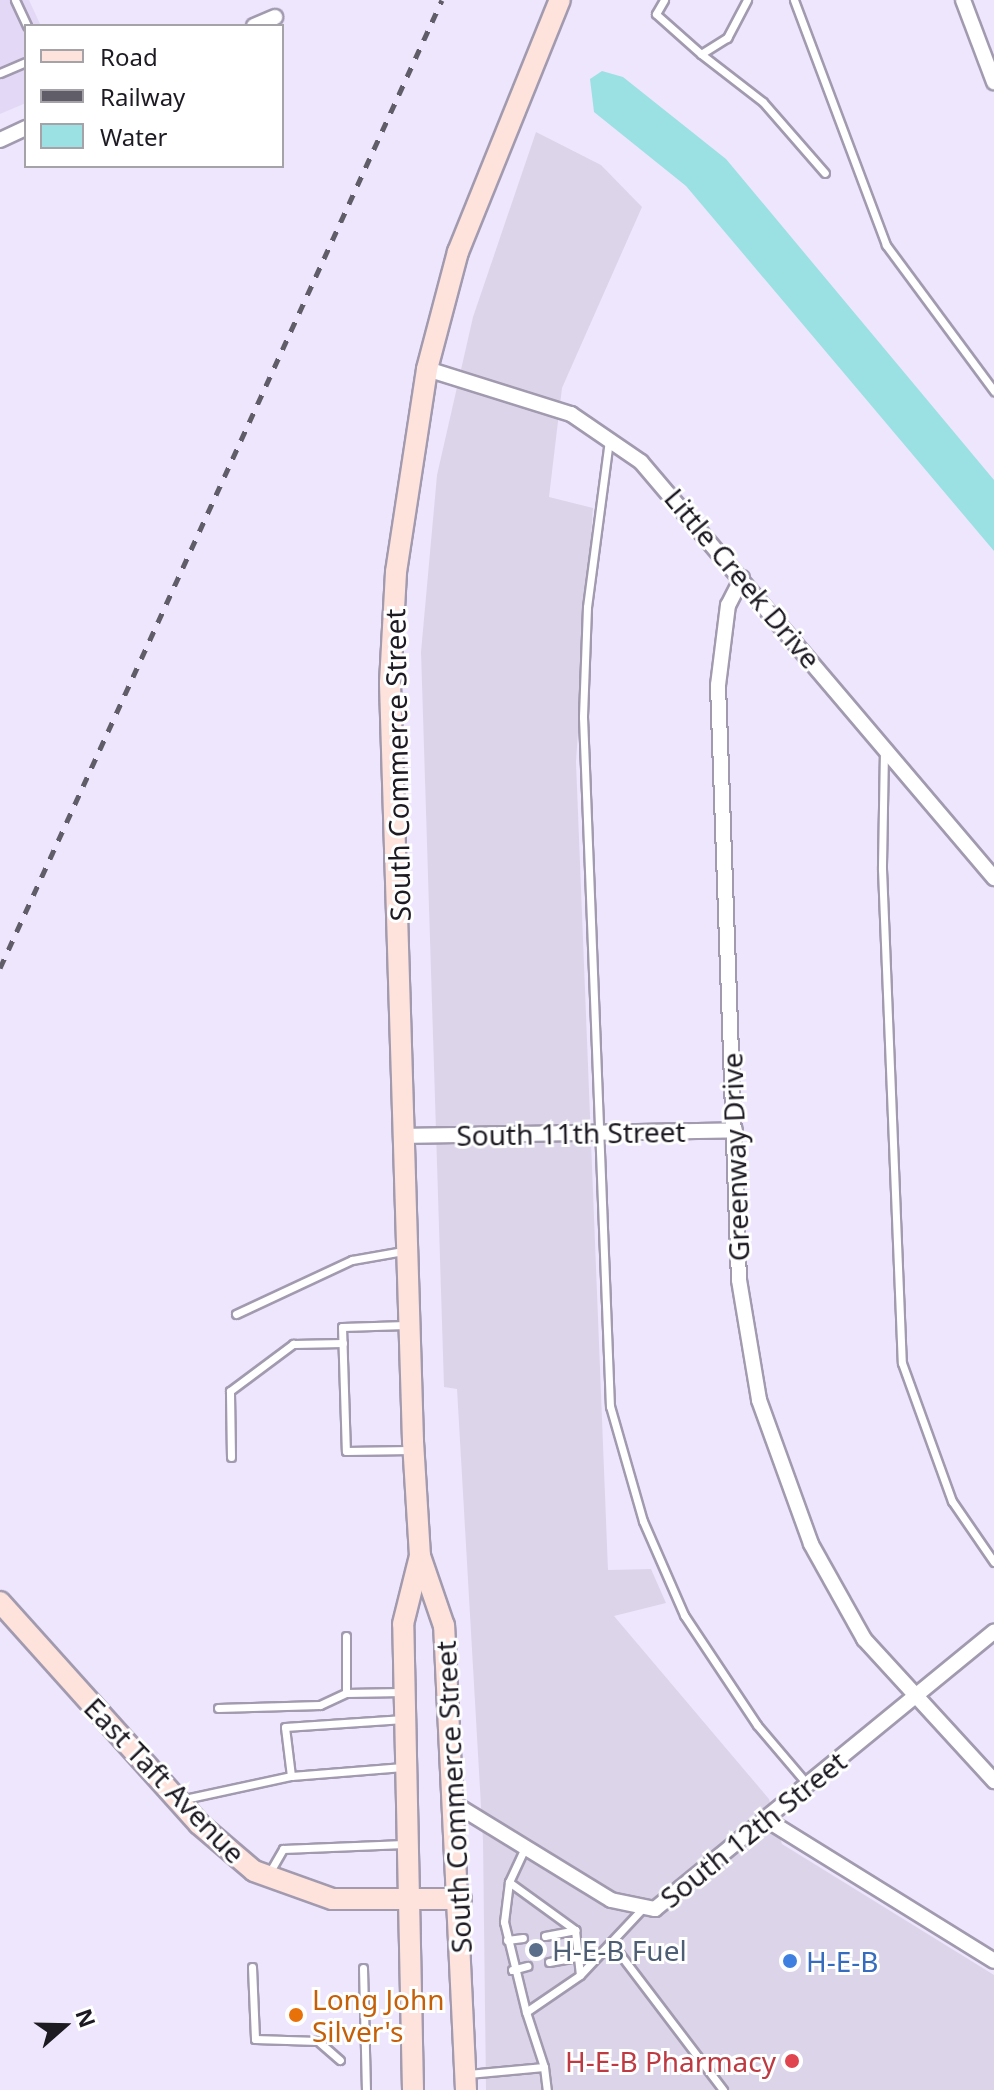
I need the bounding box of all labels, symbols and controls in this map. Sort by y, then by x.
legend [24,24,284,168]
text: Road [100,40,158,73]
text: Railway [100,80,185,113]
text: Water [100,120,167,153]
street label: Little Creek Drive [658,481,828,675]
street label: South Commerce Street [377,608,417,922]
street label: Greenway Drive [715,1052,755,1262]
street label: South 11th Street [456,1114,686,1152]
street label: South Commerce Street [428,1640,478,1954]
street label: East Taft Avenue [78,1690,252,1870]
street label: South 12th Street [653,1744,853,1914]
place label: H-E-B Fuel [552,1933,687,1967]
marker: H-E-B Fuel [527,1941,545,1959]
place label: H-E-B [806,1944,879,1978]
marker: H-E-B [781,1952,799,1970]
place label: Long John Silver's [312,1982,445,2048]
north arrow [24,1986,104,2066]
text: N [69,2004,104,2031]
marker: Long John Silver's [287,2006,305,2024]
place label: H-E-B Pharmacy [565,2044,776,2078]
marker: H-E-B Pharmacy [783,2052,801,2070]

